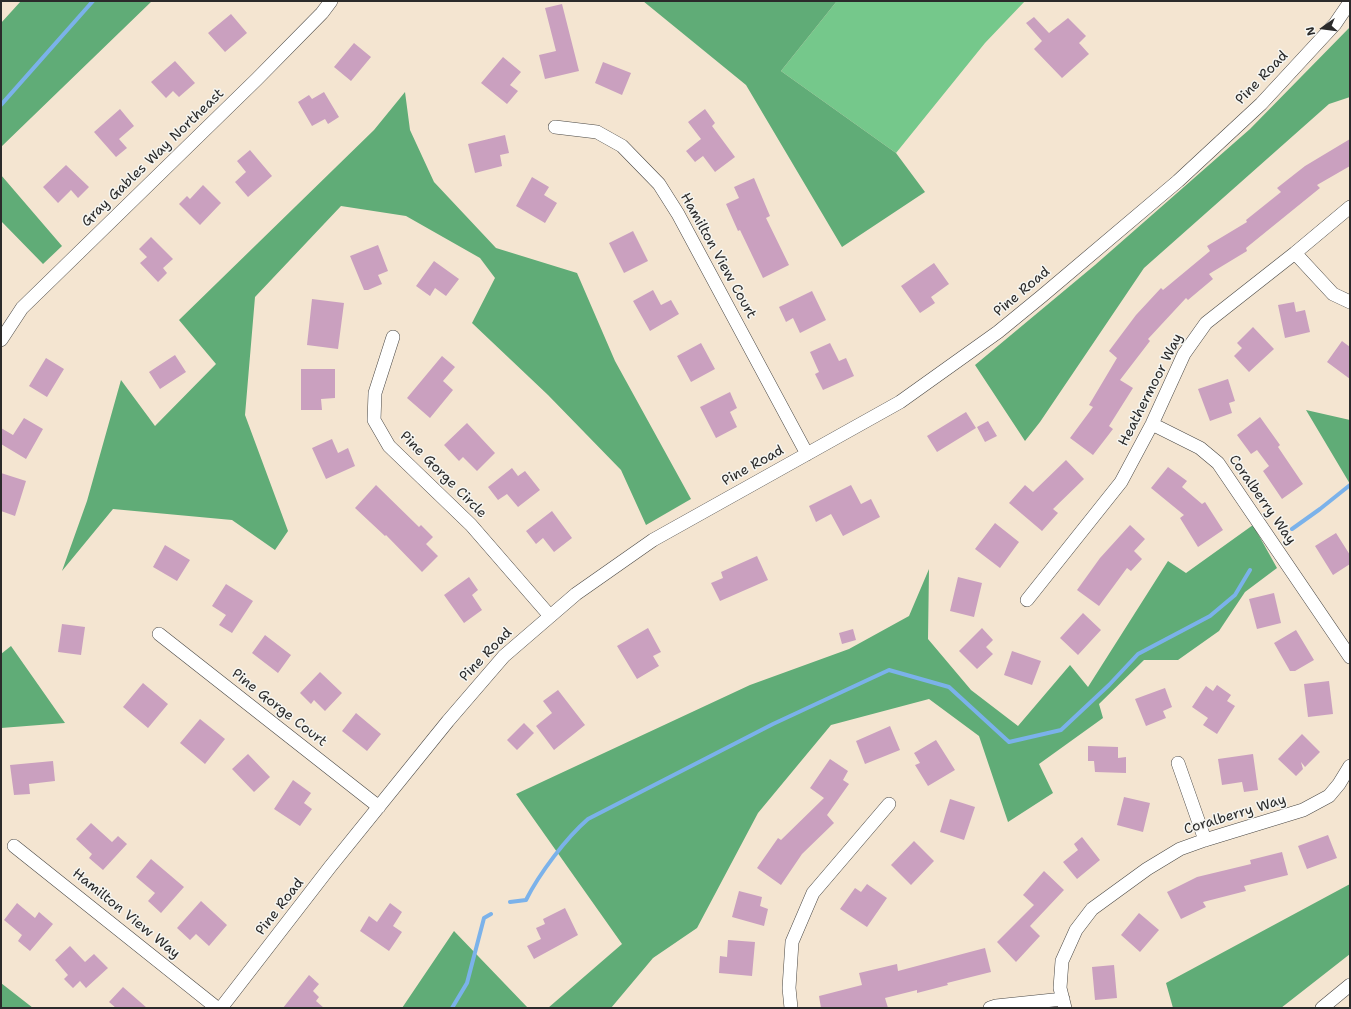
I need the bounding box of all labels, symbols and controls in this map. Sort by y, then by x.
north arrow [1303,8,1343,48]
text: N [1303,25,1319,37]
street label: Pine Road [1232,48,1292,108]
street label: Gray Gables Way Northeast [78,85,228,231]
street label: Hamilton View Court [676,190,760,322]
street label: Pine Road [990,264,1054,320]
street label: Heathermoor Way [1115,331,1187,449]
street label: Pine Gorge Circle [396,428,490,522]
street label: Pine Road [719,442,787,490]
street label: Coralberry Way [1225,452,1299,548]
street label: Pine Road [456,625,516,685]
street label: Pine Gorge Court [228,666,330,750]
street label: Coralberry Way [1182,792,1288,838]
street label: Hamilton View Way [69,865,183,963]
street label: Pine Road [252,875,308,939]

